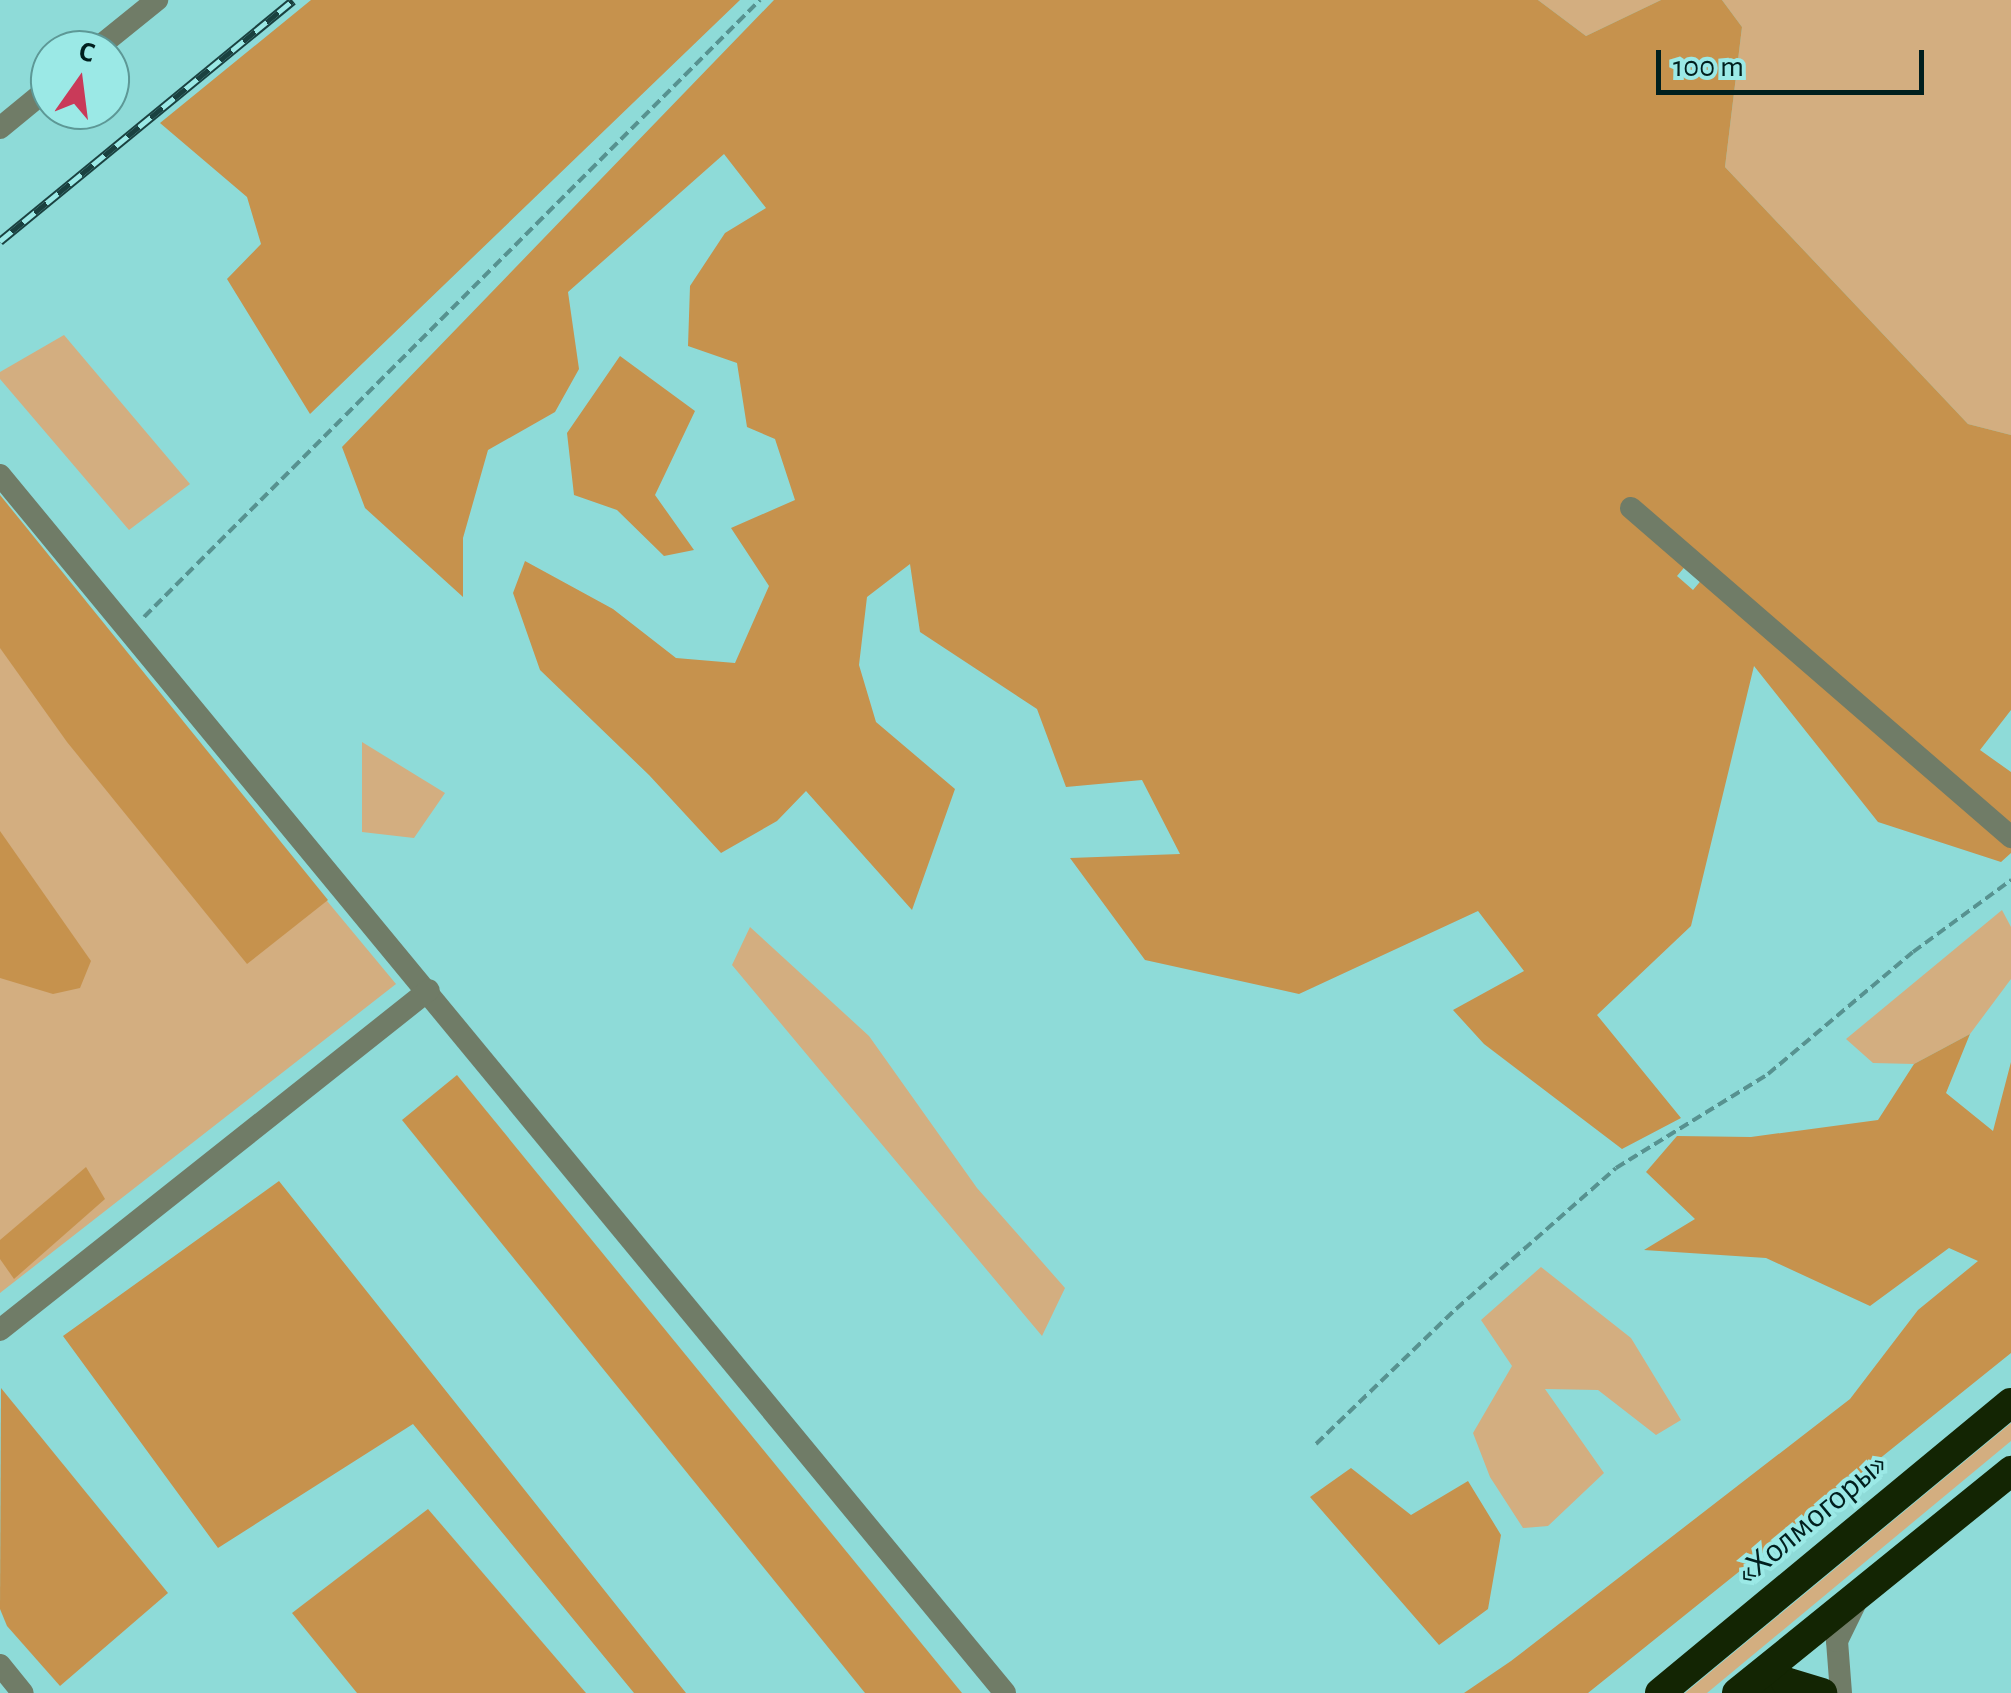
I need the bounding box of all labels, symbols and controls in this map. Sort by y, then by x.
north arrow [30,30,130,130]
scale bar [1661,30,1928,92]
text: С [76,37,98,68]
text: 100 m [1673,52,1744,82]
street label: «Холмогоры» [1727,1443,1897,1595]

